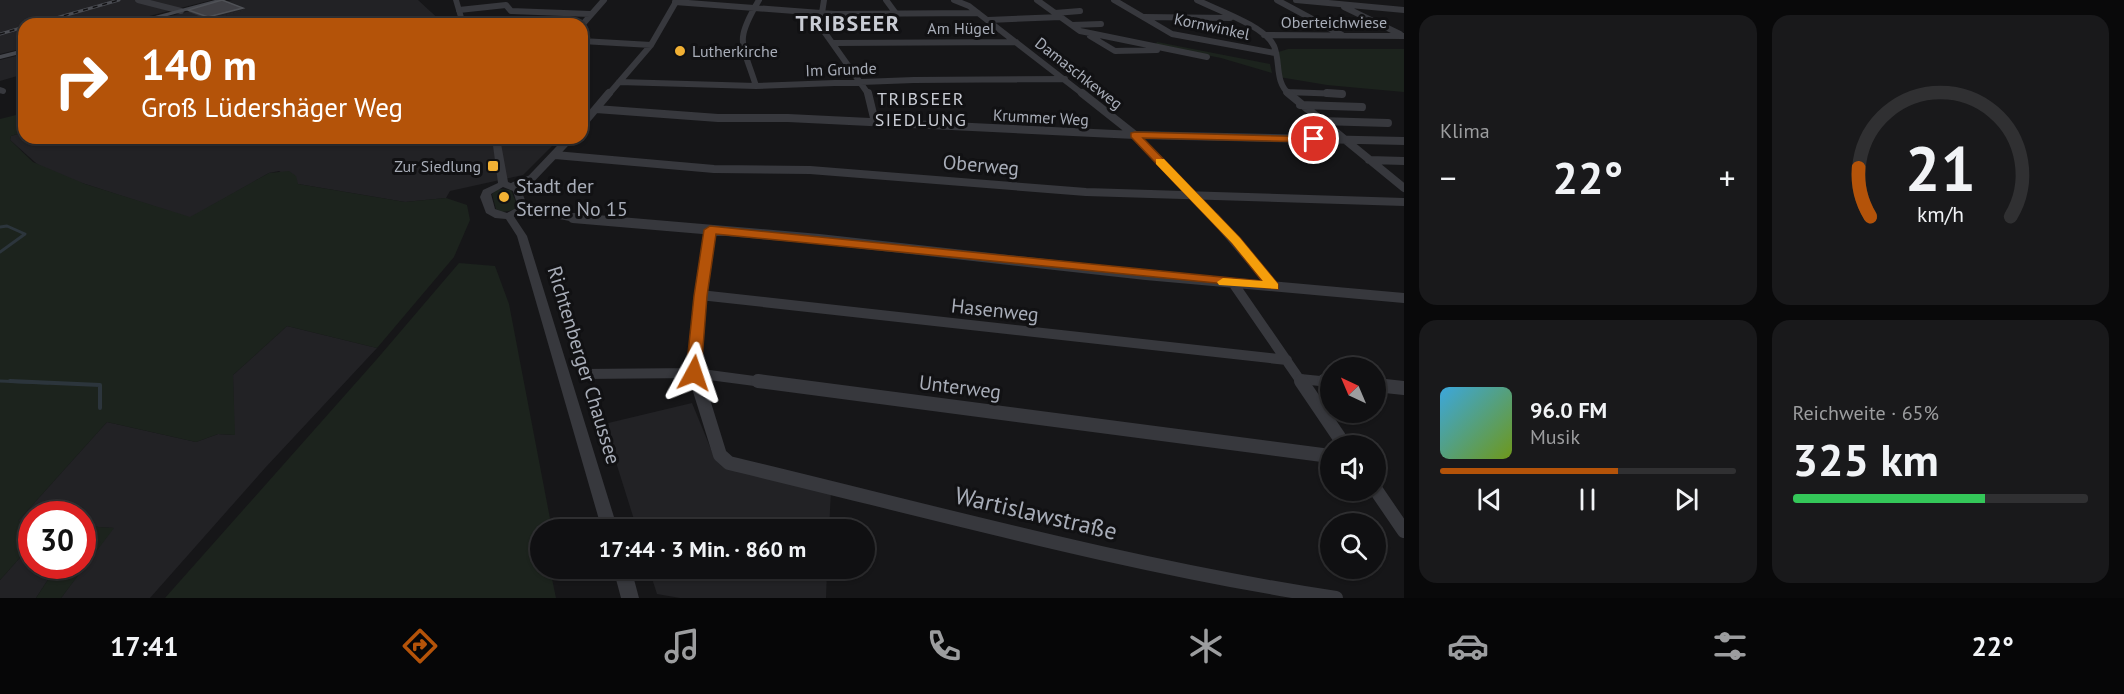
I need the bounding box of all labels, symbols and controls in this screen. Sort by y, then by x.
street label: Kornwinkel [1172,8,1252,44]
district label: TRIBSEER [796,9,900,37]
street label: Oberteichwiese [1281,12,1387,32]
street label: Am Hügel [927,18,995,38]
street label: Damaschkeweg [1031,33,1127,113]
text: 140 m [141,37,257,92]
place label: Lutherkirche [692,41,778,61]
icon: right [42,42,120,120]
marker: Lutherkirche [673,44,687,58]
street label: Im Grunde [805,58,877,80]
district label: TRIBSEER SIEDLUNG [875,87,967,131]
text: Groß Lüdershäger Weg [141,90,403,124]
street label: Krummer Weg [993,105,1089,129]
pin [1288,113,1339,164]
text: Klima [1440,118,1490,144]
icon: arrive [1297,122,1330,155]
text: 21 [1905,127,1976,208]
text: 22° [1552,148,1623,206]
street label: Oberweg [942,149,1020,181]
place label: Zur Siedlung [394,156,481,176]
text: − [1440,156,1457,199]
text: + [1719,156,1735,199]
marker: Zur Siedlung [486,159,500,173]
place label: Stadt der Sterne No 15 [516,173,628,222]
marker: Stadt der Sterne No 15 [497,190,511,204]
text: km/h [1917,200,1964,228]
street label: Richtenberger Chaussee [541,263,627,467]
street label: Hasenweg [950,292,1040,328]
position arrow [662,341,726,405]
north arrow [1320,357,1386,423]
map controls [1320,357,1386,579]
street label: Unterweg [917,369,1003,405]
text: 96.0 FM [1530,396,1607,424]
text: Reichweite · 65% [1793,400,1939,426]
text: Musik [1530,424,1580,450]
text: 325 km [1793,430,1939,488]
button: sound [1320,435,1386,501]
street label: Wartislawstraße [952,479,1120,547]
icon: previous [1473,483,1506,516]
icon: pause [1571,483,1604,516]
icon: next [1670,483,1703,516]
speed limit sign: 30 [18,501,96,579]
button: search [1320,513,1386,579]
text: 17:44 · 3 Min. · 860 m [599,535,806,563]
icon: directions [399,625,441,667]
icon: music [661,625,703,667]
icon: phone [923,625,965,667]
icon: climate [1185,625,1227,667]
icon: car [1447,625,1489,667]
icon: filters [1709,625,1751,667]
text: 17:41 [110,629,179,663]
text: 22° [1971,629,2014,663]

